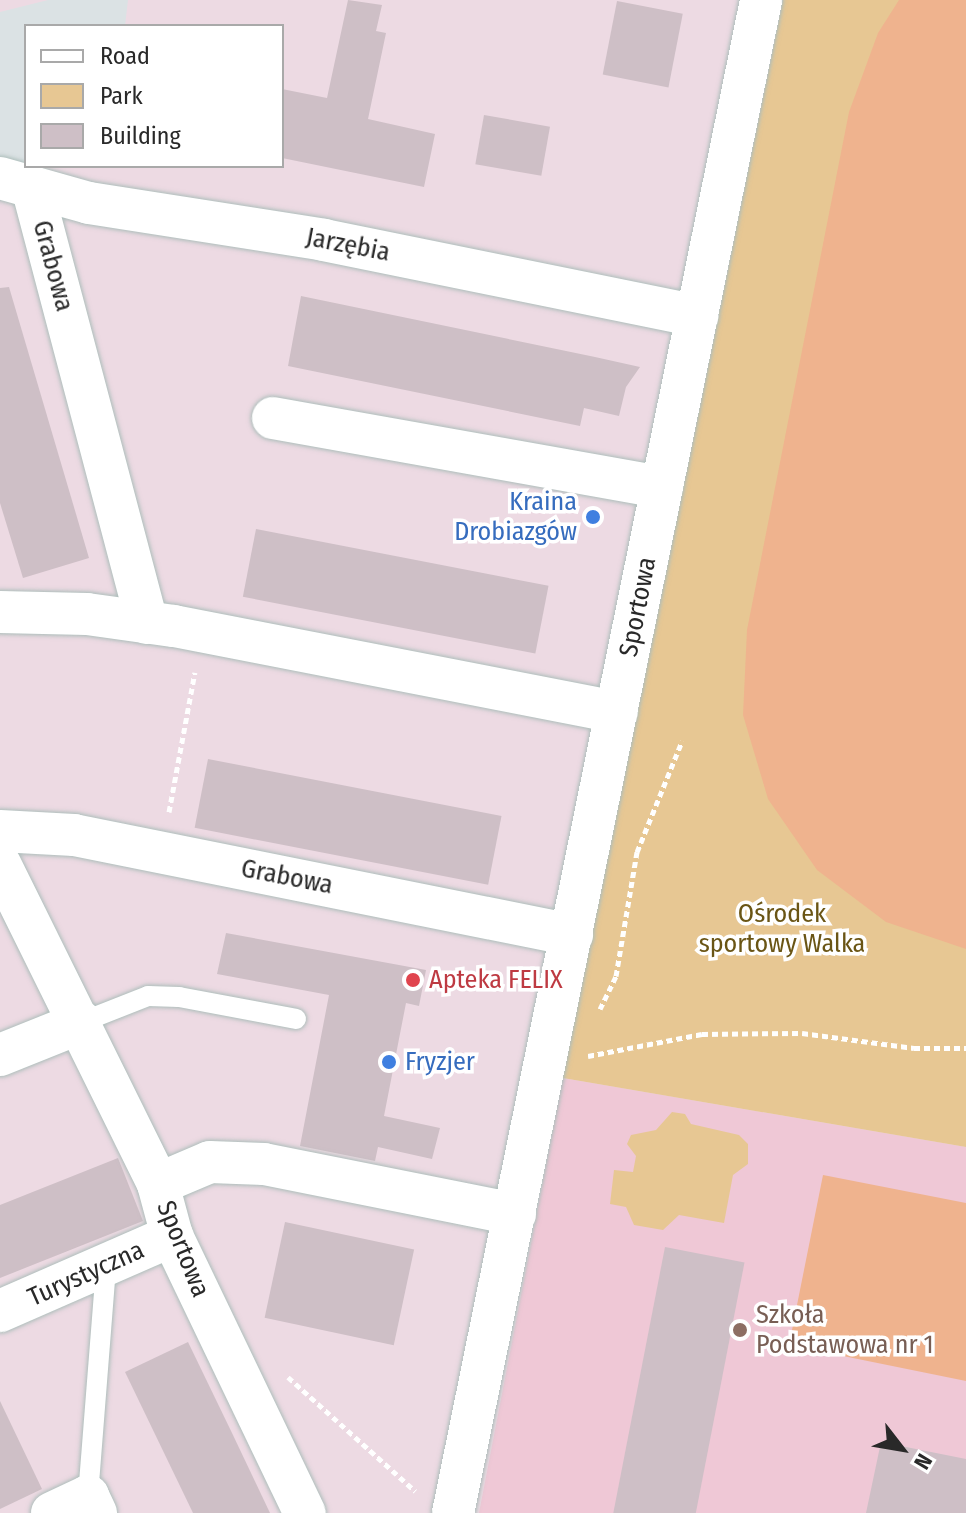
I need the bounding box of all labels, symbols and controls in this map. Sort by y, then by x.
legend [24,24,284,168]
text: Road [100,42,150,70]
text: Park [100,82,143,110]
text: Building [100,122,181,150]
street label: Grabowa [26,217,80,315]
street label: Jarzębia [303,222,393,268]
place label: Kraina Drobiazgów [454,486,577,548]
marker: Kraina Drobiazgów [584,508,602,526]
street label: Sportowa [613,555,663,659]
street label: Grabowa [238,853,336,901]
park label: Ośrodek sportowy Walka [699,898,865,960]
place label: Apteka FELIX [429,964,563,996]
marker: Apteka FELIX [404,971,422,989]
place label: Fryzjer [405,1046,475,1078]
marker: Fryzjer [380,1053,398,1071]
street label: Sportowa [150,1196,216,1302]
street label: Turystyczna [23,1235,149,1313]
place label: Szkoła Podstawowa nr 1 [756,1299,934,1360]
marker: Szkoła Podstawowa nr 1 [731,1321,749,1339]
north arrow [862,1409,942,1489]
text: N [908,1449,938,1474]

